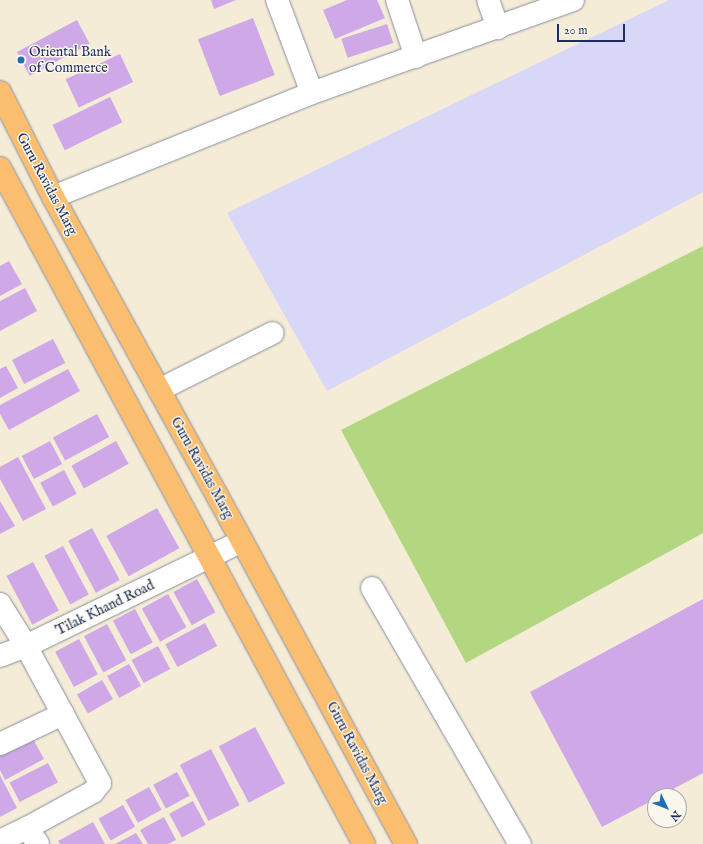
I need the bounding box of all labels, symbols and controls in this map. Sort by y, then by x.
scale bar [559,16,627,42]
text: 20 m [564,23,587,38]
place label: Oriental Bank of Commerce [29,44,111,76]
marker: Oriental Bank of Commerce [16,55,26,65]
street label: Guru Ravidas Marg [13,130,81,238]
street label: Guru Ravidas Marg [167,414,237,522]
street label: Tilak Khand Road [53,577,157,639]
street label: Guru Ravidas Marg [323,699,391,807]
north arrow [647,788,687,828]
text: N [667,807,683,824]

